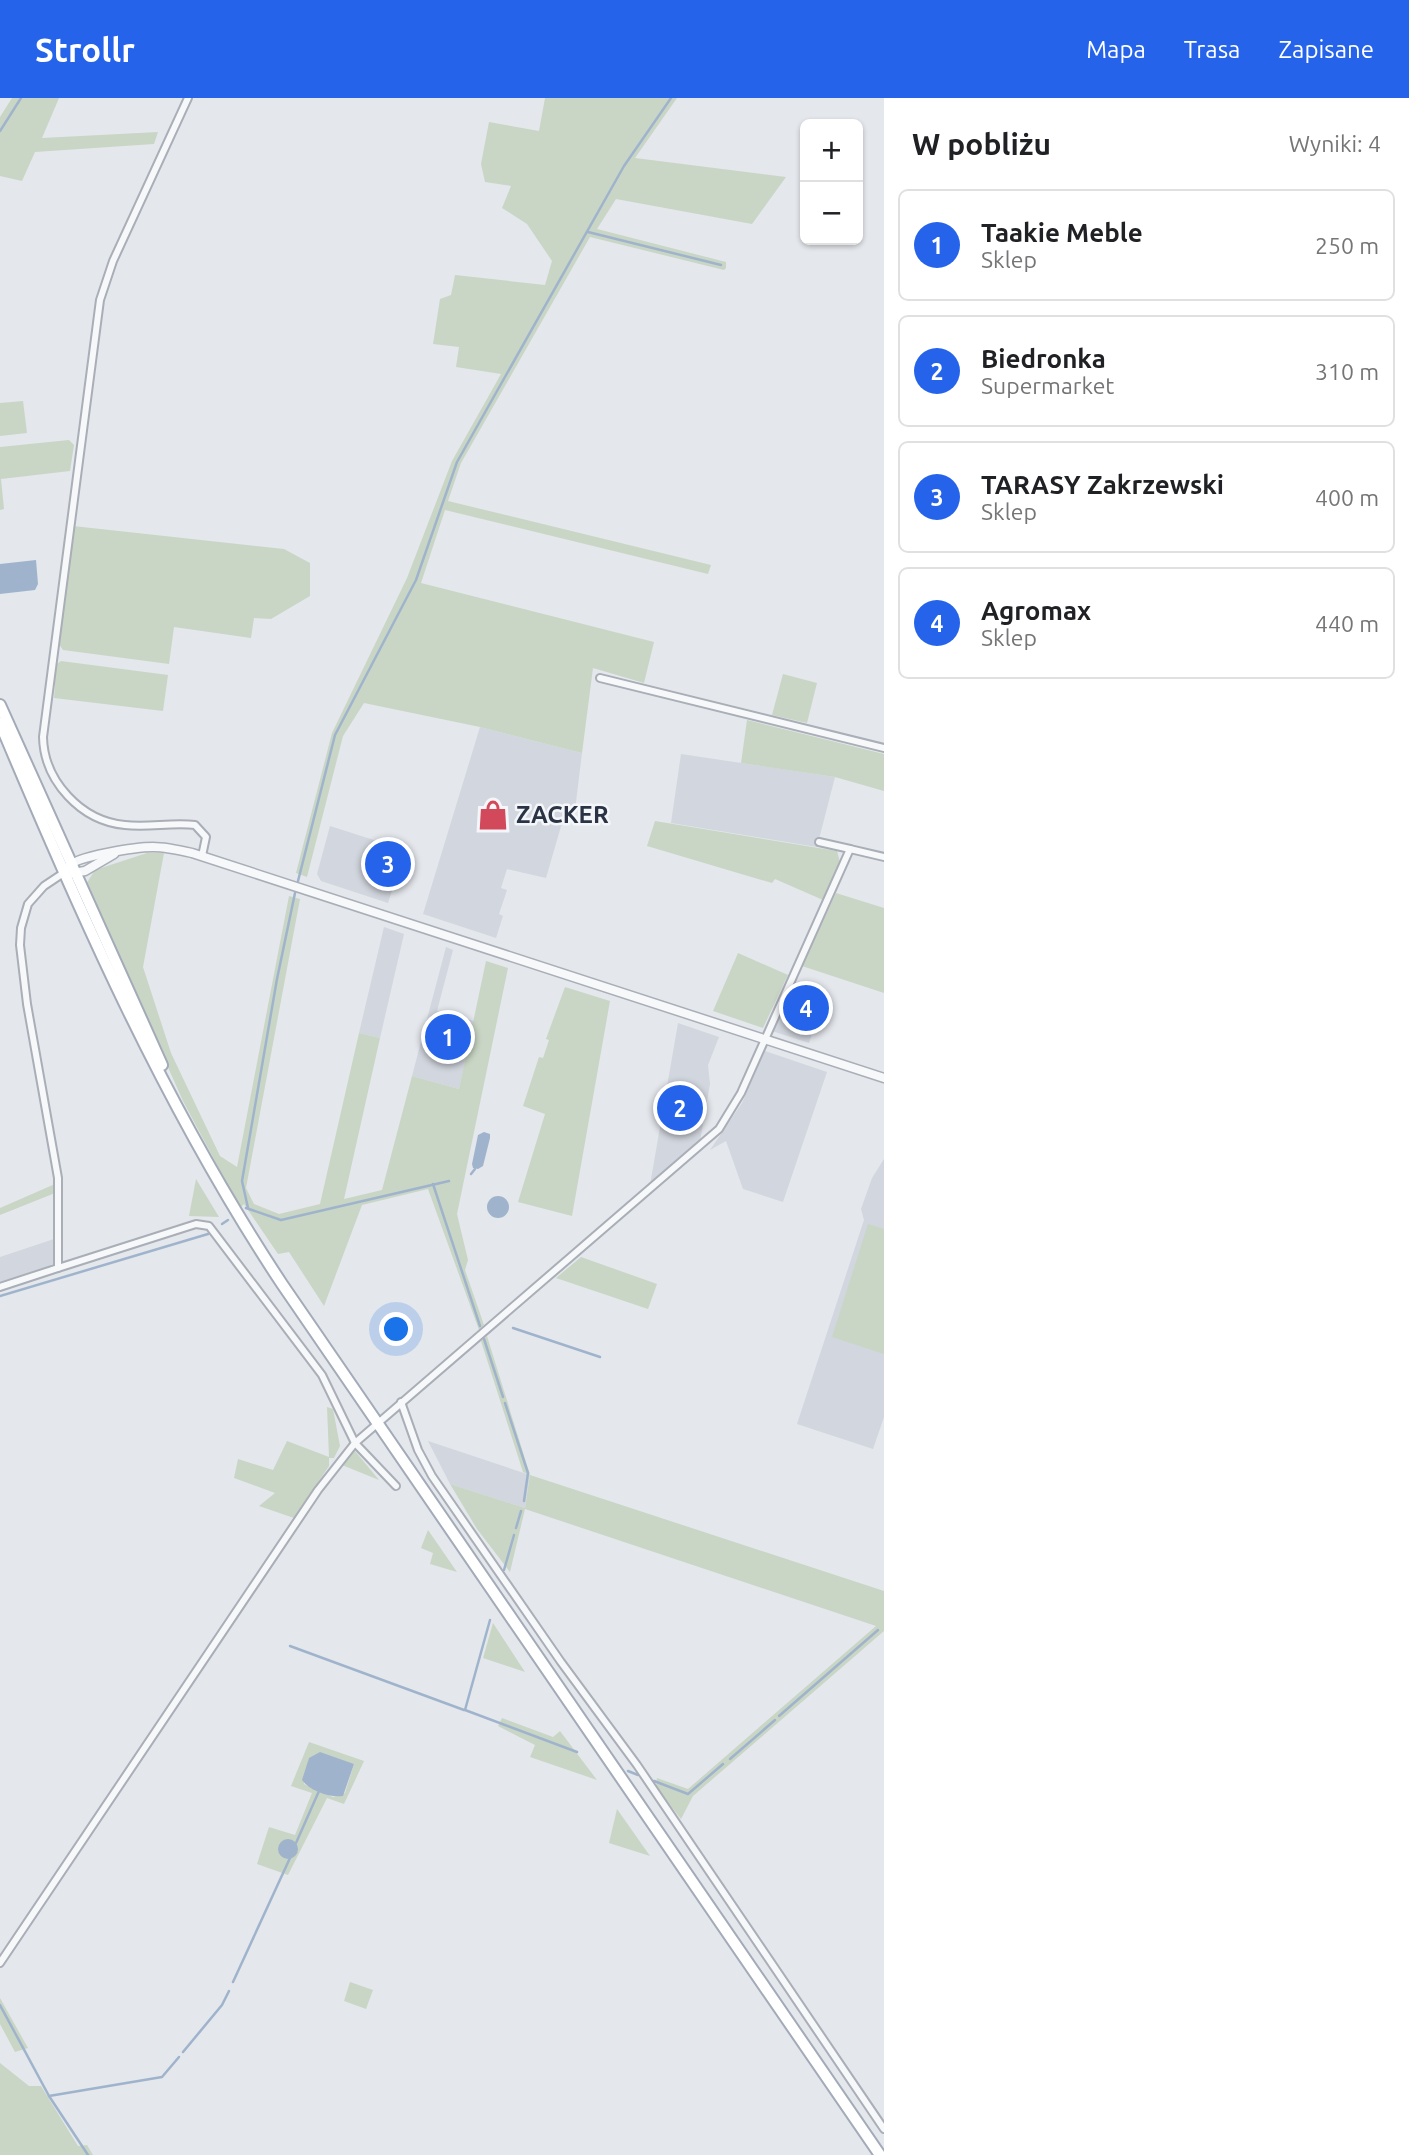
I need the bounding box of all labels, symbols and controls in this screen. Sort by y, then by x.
text: Strollr [35,31,135,68]
text: Mapa [1086,36,1146,63]
text: Trasa [1184,36,1240,63]
text: Zapisane [1278,36,1374,63]
map controls [800,119,863,245]
button: + [800,119,863,182]
text: W pobliżu [912,127,1051,161]
text: Wyniki: 4 [1289,131,1381,156]
button: − [800,182,863,245]
text: Taakie Meble [981,218,1143,247]
text: 1 [931,233,943,258]
text: 250 m [1315,233,1379,258]
text: Sklep [981,247,1037,272]
text: Biedronka [981,344,1106,373]
text: 2 [931,359,943,384]
text: 310 m [1315,359,1379,384]
text: Supermarket [981,373,1114,398]
text: TARASY Zakrzewski [981,470,1224,499]
text: 3 [931,485,943,510]
text: 400 m [1315,485,1379,510]
text: Sklep [981,499,1037,524]
text: Agromax [981,596,1091,625]
text: 4 [931,611,943,636]
text: 440 m [1315,611,1379,636]
text: Sklep [981,625,1037,650]
shop icon: ZACKER [476,798,510,832]
place label: ZACKER [516,801,609,828]
pin: 3 [365,838,411,890]
pin: 4 [783,982,829,1034]
pin: 1 [425,1011,471,1063]
pin: 2 [657,1082,703,1134]
your location [379,1312,413,1346]

